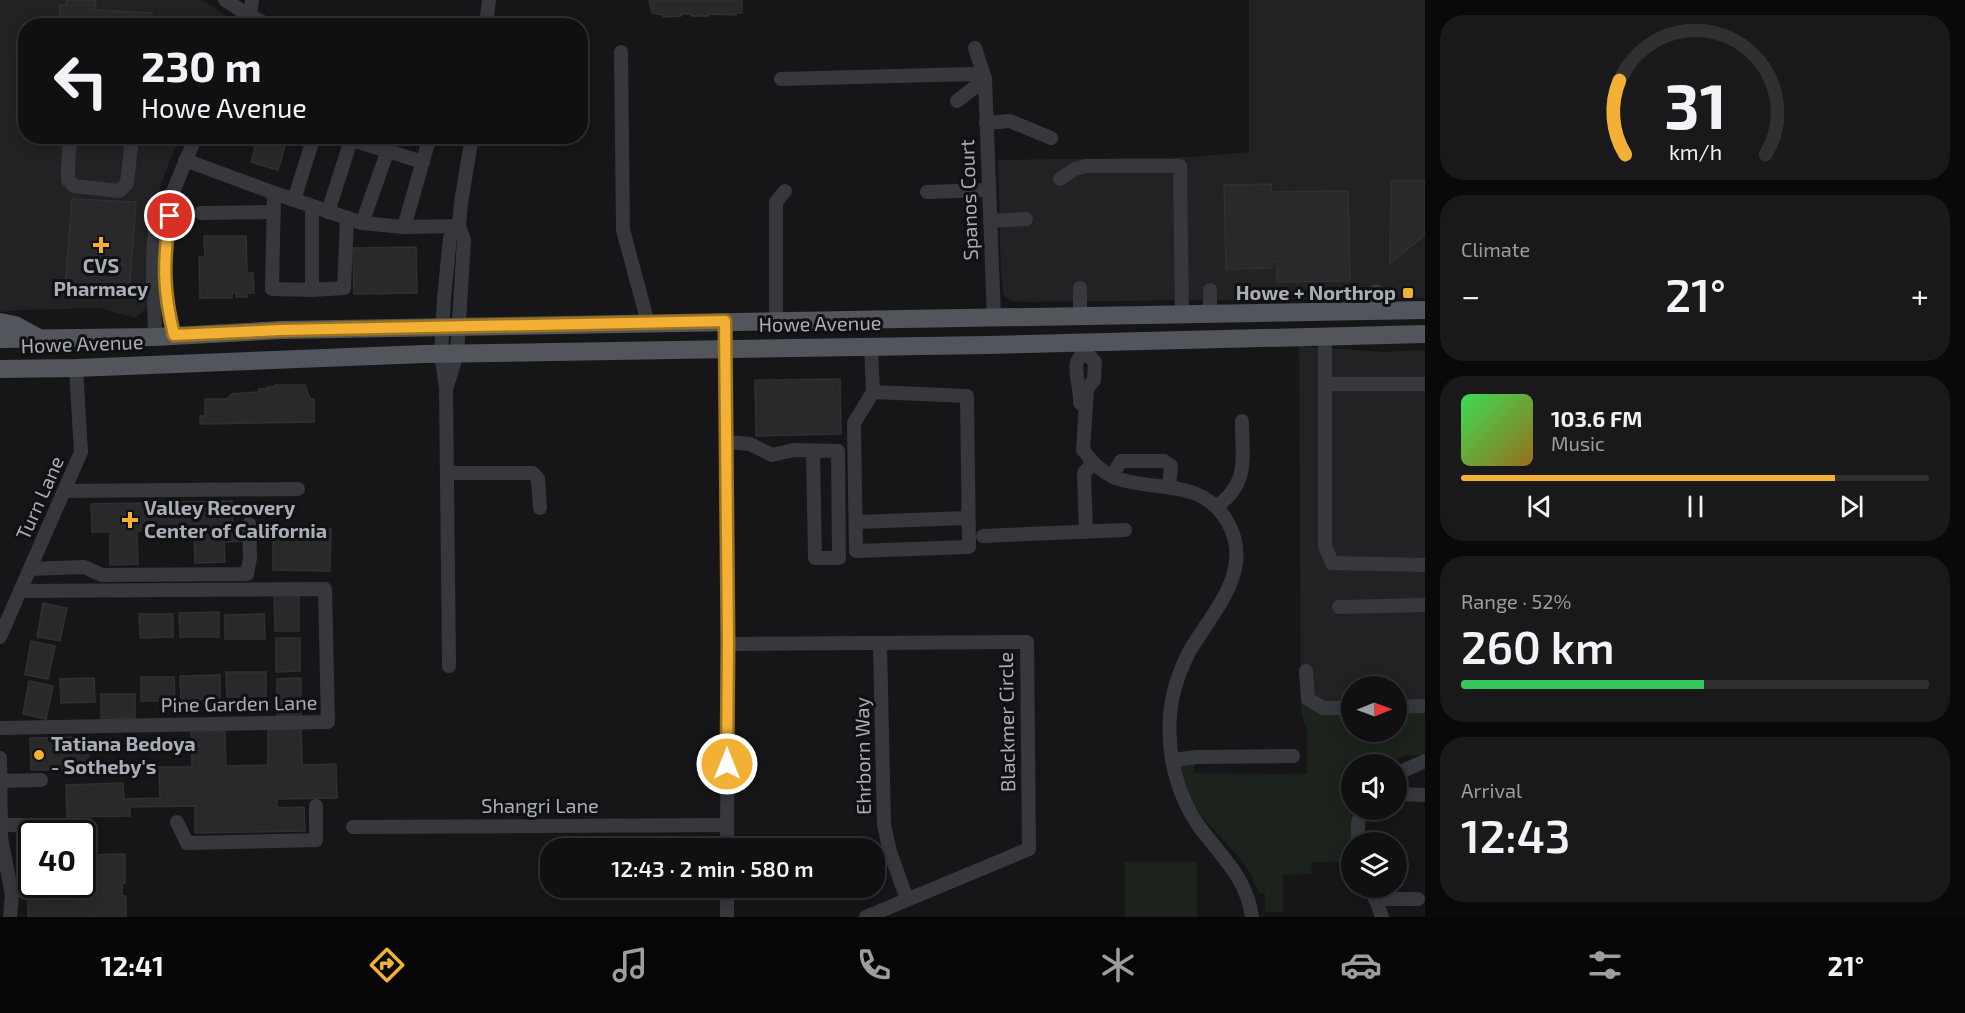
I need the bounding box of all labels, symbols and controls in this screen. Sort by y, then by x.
text: 230 m [141,40,262,90]
icon: left [42,42,120,120]
text: 31 [1664,67,1726,142]
text: Howe Avenue [141,91,307,123]
street label: Spanos Court [954,139,982,261]
text: km/h [1668,139,1722,164]
pin [144,190,195,241]
icon: arrive [153,199,186,232]
text: Climate [1461,237,1530,261]
marker: CVS Pharmacy [94,238,108,252]
place label: CVS Pharmacy [54,253,149,301]
text: 21° [1665,267,1726,321]
text: − [1461,275,1480,315]
text: + [1911,275,1929,315]
place label: Howe + Northrop [1236,280,1396,304]
marker: Howe + Northrop [1401,286,1415,300]
street label: Howe Avenue [758,310,882,336]
street label: Howe Avenue [20,329,144,357]
text: 103.6 FM [1551,405,1642,431]
text: Music [1551,431,1605,455]
street label: Turn Lane [10,452,68,543]
icon: previous [1523,490,1556,523]
icon: pause [1679,490,1712,523]
icon: next [1835,490,1868,523]
place label: Valley Recovery Center of California [144,495,327,542]
marker: Valley Recovery Center of California [121,511,139,529]
text: Range · 52% [1461,589,1571,613]
text: 260 km [1461,619,1614,673]
street label: Blackmer Circle [993,652,1019,792]
north arrow [1341,676,1407,742]
map controls [1341,676,1407,898]
street label: Pine Garden Lane [160,690,318,716]
street label: Ehrborn Way [849,697,875,815]
place label: Tatiana Bedoya - Sotheby's [51,731,196,779]
position arrow [695,732,759,796]
marker: Tatiana Bedoya - Sotheby's [32,748,46,762]
button: sound [1341,754,1407,820]
text: Arrival [1461,778,1522,802]
street label: Shangri Lane [481,793,599,817]
text: 12:43 [1461,808,1570,862]
speed limit sign: 40 [18,820,96,898]
button: layers [1341,832,1407,898]
text: 12:43 · 2 min · 580 m [611,855,814,881]
icon: directions [366,944,408,986]
icon: music [609,944,651,986]
icon: phone [853,944,895,986]
icon: climate [1097,944,1139,986]
icon: car [1340,944,1382,986]
icon: filters [1584,944,1626,986]
text: 12:41 [101,949,164,981]
text: 21° [1827,949,1864,981]

